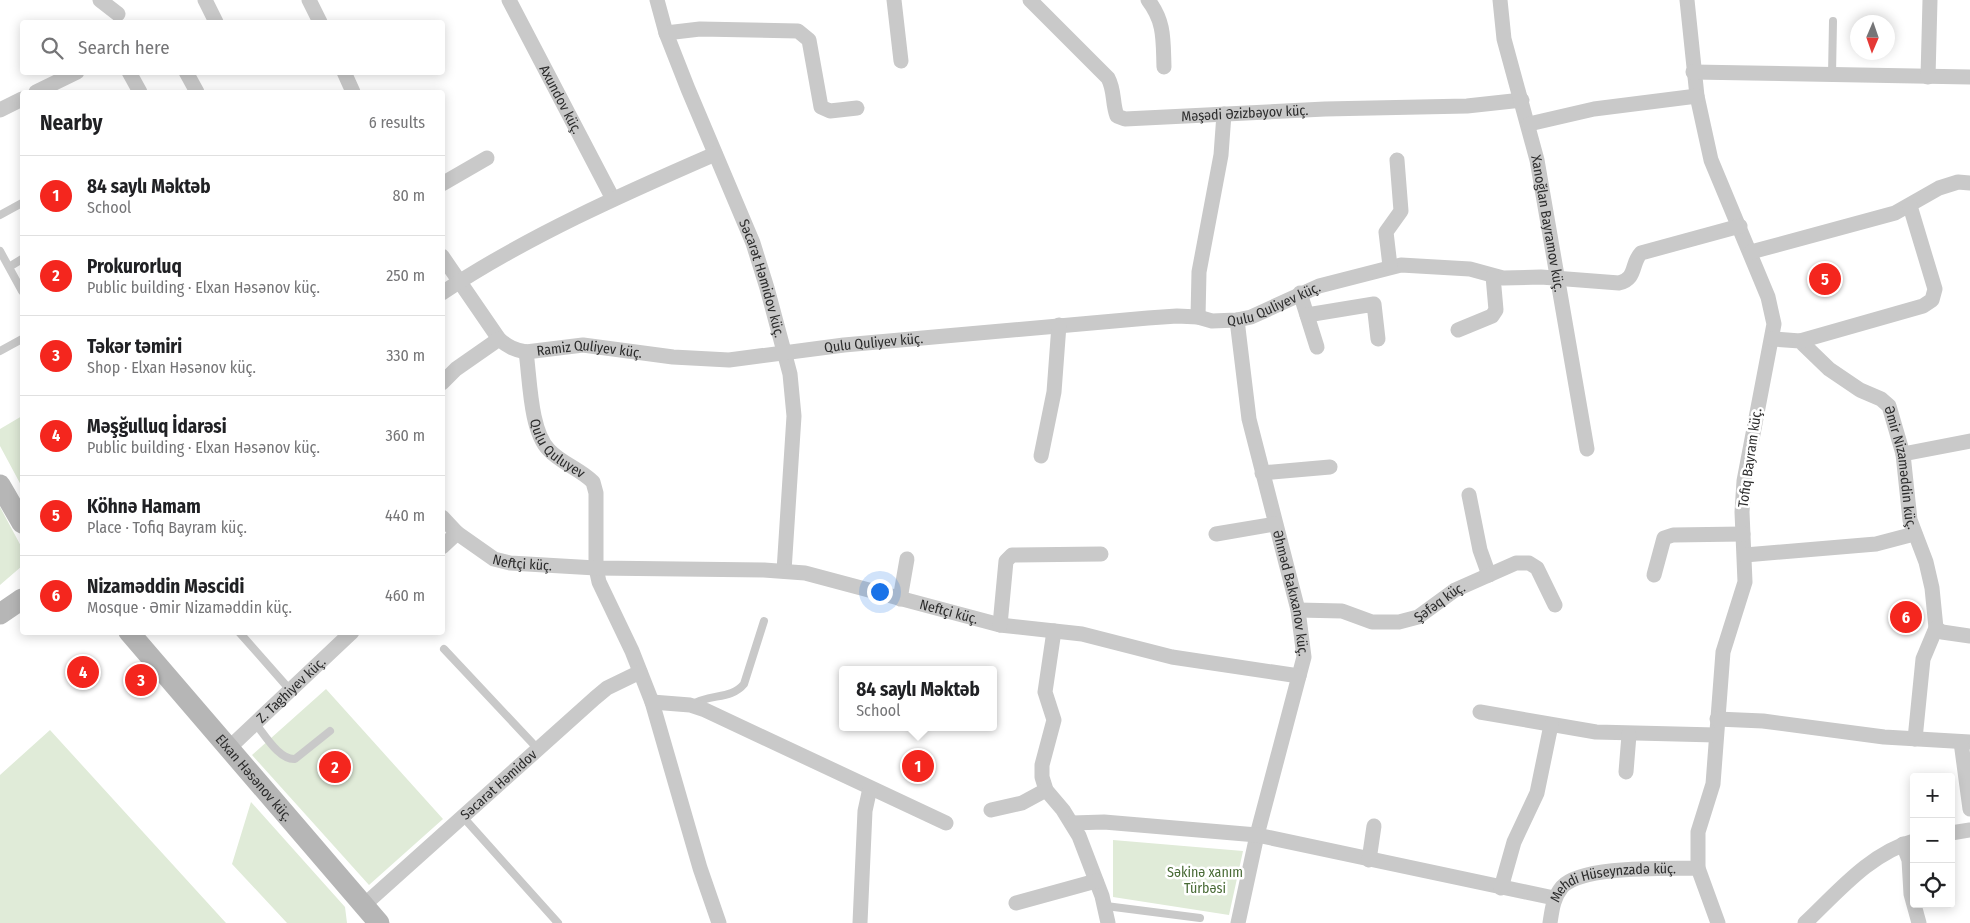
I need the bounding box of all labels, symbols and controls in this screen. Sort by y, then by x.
north arrow [1850,15,1895,60]
search box [20,20,445,75]
icon: search [38,34,66,62]
text: Search here [78,36,170,59]
street label: Axundov küç. [536,62,586,137]
street label: Məşədi Əzizbəyov küç. [1181,101,1309,125]
text: Nearby [40,110,102,136]
text: 6 results [369,113,425,132]
street label: Xanoğlan Bayramov küç. [1528,153,1568,293]
text: 84 saylı Məktəb [87,175,211,198]
text: 1 [53,186,59,205]
text: 80 m [393,186,425,205]
text: School [87,198,131,217]
street label: Səcarət Həmidov küç. [735,217,788,339]
text: Prokurorluq [87,255,182,278]
pin: 5 [1809,260,1841,298]
text: 2 [52,266,60,285]
text: 250 m [386,266,425,285]
text: Public building · Elxan Həsənov küç. [87,278,320,297]
street label: Qulu Quliyev küç. [1227,278,1323,329]
street label: Qulu Quliyev küç. [823,330,924,356]
text: Təkər təmiri [87,335,182,358]
street label: Ramiz Quliyev küç. [536,337,643,361]
text: 3 [52,346,60,365]
text: 330 m [386,346,425,365]
text: Shop · Elxan Həsənov küç. [87,358,256,377]
street label: Əmir Nizaməddin küç. [1881,404,1921,531]
street label: Tofiq Bayram küç. [1735,407,1765,509]
text: Məşğulluq İdarəsi [87,415,227,438]
street label: Qulu Quluyev [526,417,589,482]
text: 4 [52,426,60,445]
text: 360 m [385,426,425,445]
text: Public building · Elxan Həsənov küç. [87,438,320,457]
text: Köhnə Hamam [87,495,201,518]
text: 5 [52,506,60,525]
text: 440 m [385,506,425,525]
text: Place · Tofiq Bayram küç. [87,518,247,537]
street label: Əhməd Bakıxanov küç. [1269,528,1312,657]
street label: Neftçi küç. [491,550,553,574]
text: Nizaməddin Məscidi [87,575,244,598]
street label: Şəfəq küç. [1411,578,1468,626]
your location [867,579,893,605]
text: 6 [52,586,60,605]
text: 460 m [385,586,425,605]
street label: Neftçi küç. [918,595,980,627]
text: Mosque · Əmir Nizaməddin küç. [87,598,292,617]
pin: 6 [1890,598,1922,636]
pin: 4 [67,653,99,691]
street label: Z. Taghiyev küç. [253,653,329,726]
pin: 3 [125,661,157,699]
popup [839,666,997,731]
text: 84 saylı Məktəb [856,678,980,701]
text: School [856,701,900,720]
street label: Elxan Həsənov küç. [212,731,296,825]
street label: Səcarət Həmidov [457,745,541,823]
pin: 1 [902,747,934,785]
pin: 2 [319,748,351,786]
map controls [1910,773,1955,908]
button: + [1910,773,1955,818]
button: − [1910,818,1955,863]
street label: Mehdi Hüseynzadə küç. [1546,860,1676,905]
button: locate [1910,863,1955,908]
park label: Səkinə xanım Türbəsi [1167,864,1243,897]

